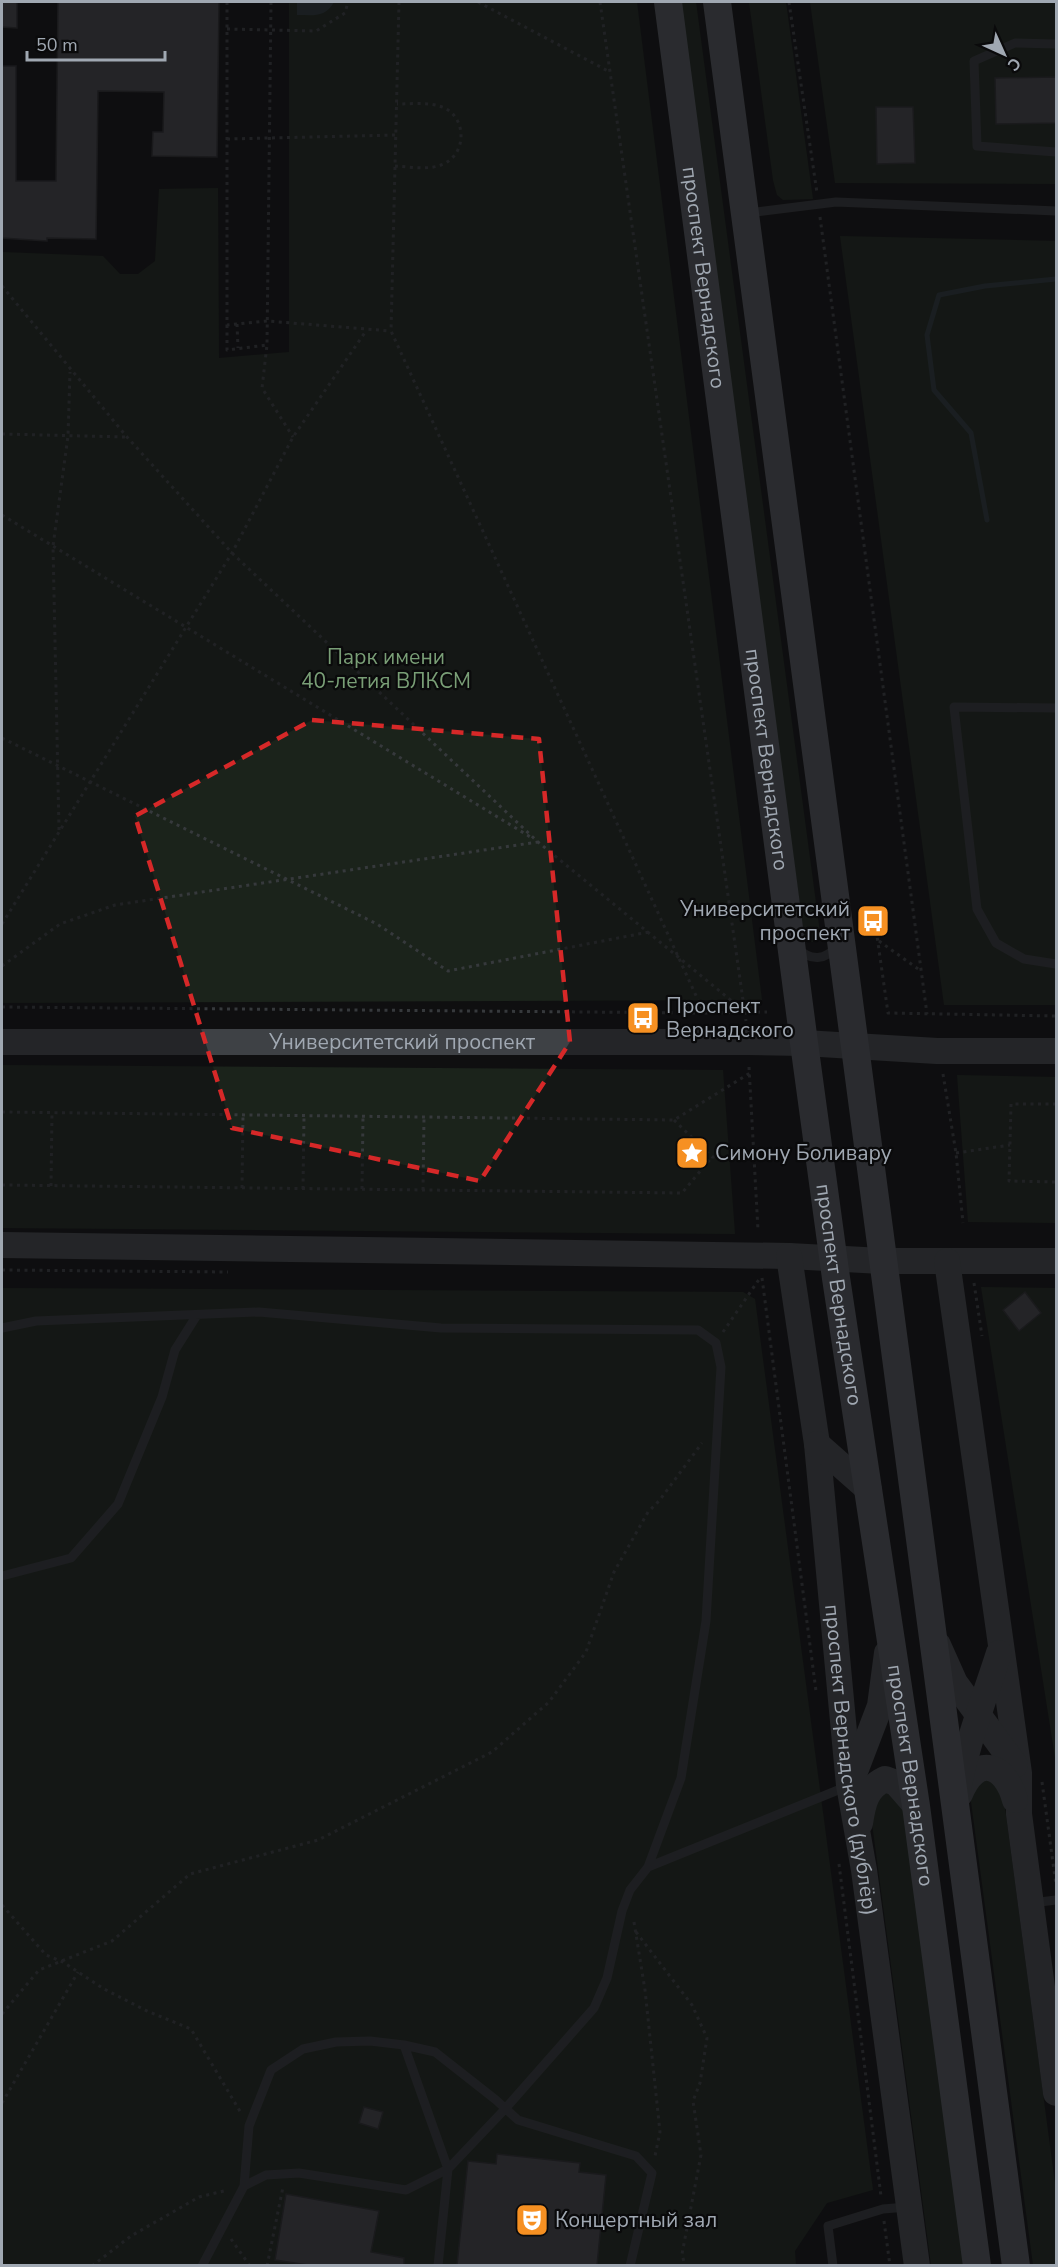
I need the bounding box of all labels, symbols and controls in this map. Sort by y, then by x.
scale bar [27,24,165,62]
north arrow [974,24,1034,84]
text: 50 m [36,33,78,57]
text: С [1002,52,1026,76]
street label: проспект Вернадского [676,165,732,391]
park label: Парк имени 40-летия ВЛКСМ [301,643,471,695]
street label: проспект Вернадского [739,647,795,872]
place label: Университетский проспект [679,895,851,947]
bus stop icon: Университетский проспект [855,903,891,939]
place label: Проспект Вернадского [666,992,794,1044]
bus stop icon: Проспект Вернадского [625,1000,661,1036]
street label: Университетский проспект [268,1028,536,1056]
place icon: Симону Боливару [674,1135,710,1171]
place label: Симону Боливару [715,1139,892,1167]
street label: проспект Вернадского [809,1182,869,1408]
street label: проспект Вернадского (дублёр) [818,1603,884,1917]
street label: проспект Вернадского [881,1662,941,1888]
theatre icon: Концертный зал [514,2202,550,2238]
place label: Концертный зал [555,2206,717,2234]

